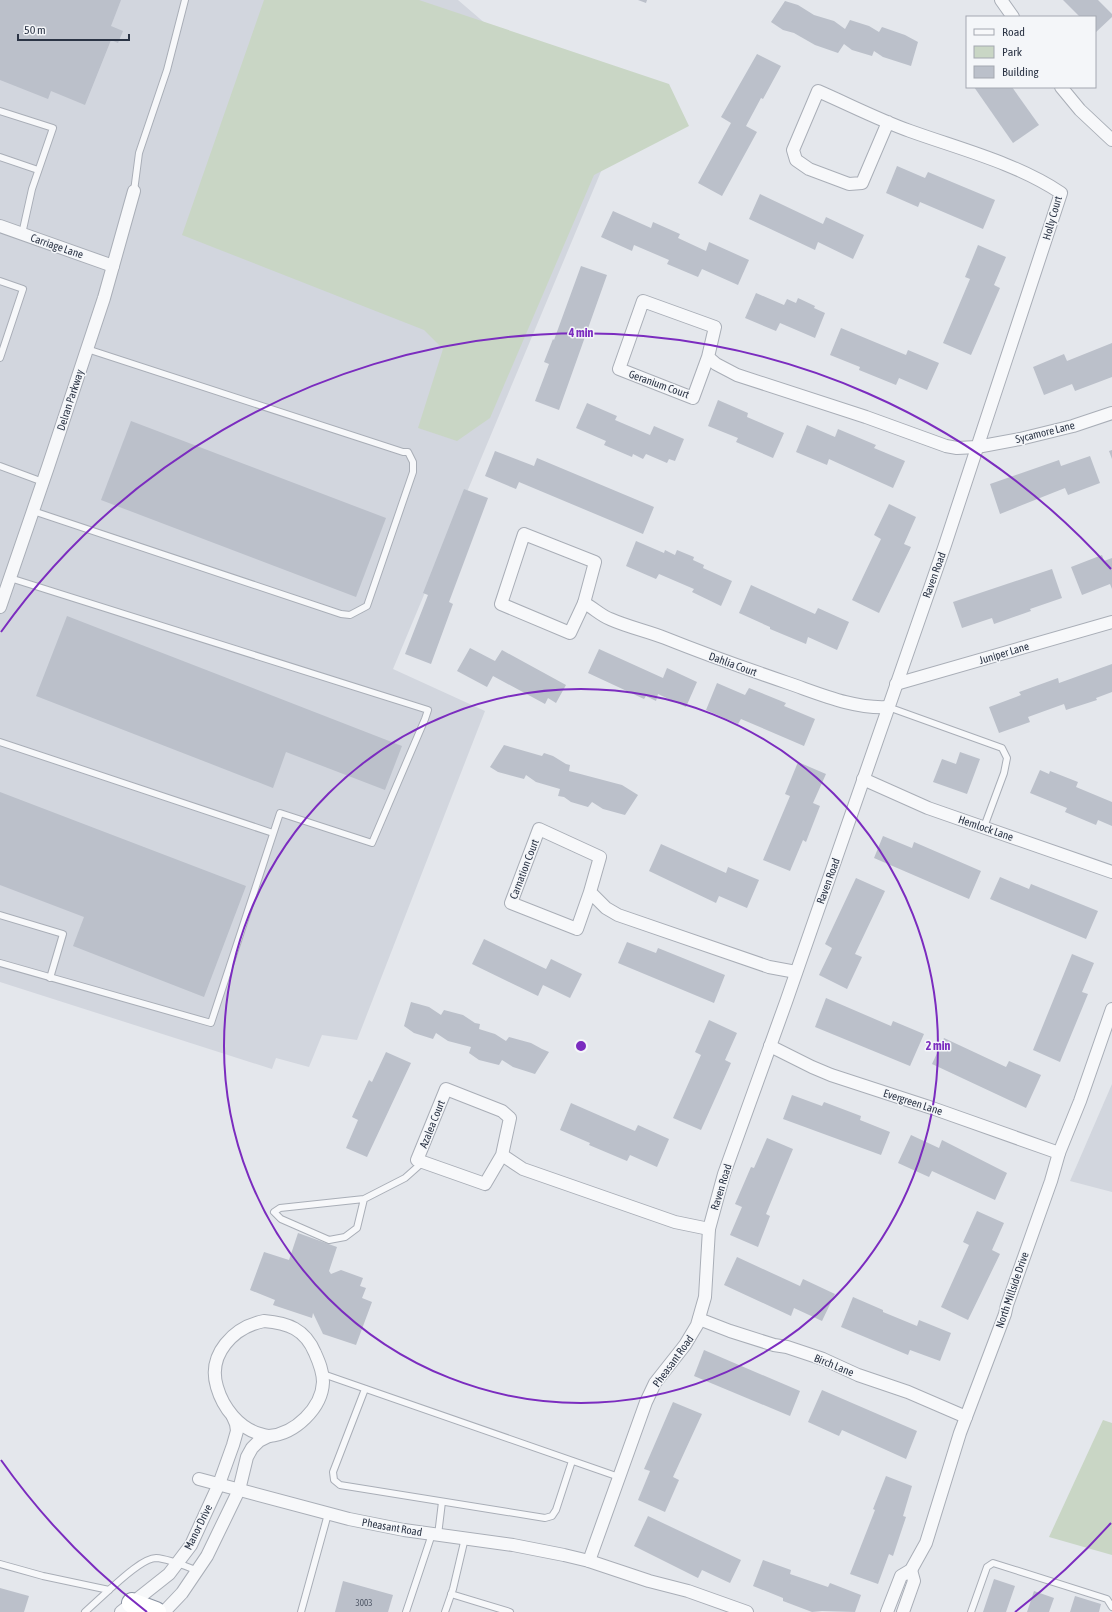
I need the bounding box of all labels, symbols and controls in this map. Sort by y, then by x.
scale bar [18,16,129,42]
legend [966,16,1096,88]
text: 50 m [24,23,46,37]
text: Road [1002,25,1025,39]
text: Park [1002,45,1023,59]
text: Building [1002,65,1040,79]
street label: Holly Court [1040,195,1064,241]
street label: Carriage Lane [29,231,85,261]
text: 4 min [568,326,593,340]
street label: Delran Parkway [54,367,86,432]
street label: Geranium Court [627,368,691,400]
street label: Sycamore Lane [1014,419,1076,445]
street label: Raven Road [920,550,948,600]
street label: Juniper Lane [978,640,1030,666]
street label: Dahlia Court [707,650,759,678]
street label: Hemlock Lane [957,813,1015,843]
street label: Carnation Court [507,837,541,901]
street label: Raven Road [814,856,842,906]
centre of rings [574,1039,588,1053]
text: 2 min [926,1039,950,1053]
street label: Evergreen Lane [882,1087,944,1117]
street label: Azalea Court [417,1098,447,1150]
street label: Raven Road [708,1162,734,1212]
street label: North Millside Drive [993,1250,1031,1330]
street label: Pheasant Road [650,1333,696,1389]
street label: Birch Lane [812,1352,856,1378]
street label: Manor Drive [182,1502,214,1552]
street label: Pheasant Road [361,1516,423,1538]
house number: 3003 [356,1598,372,1608]

